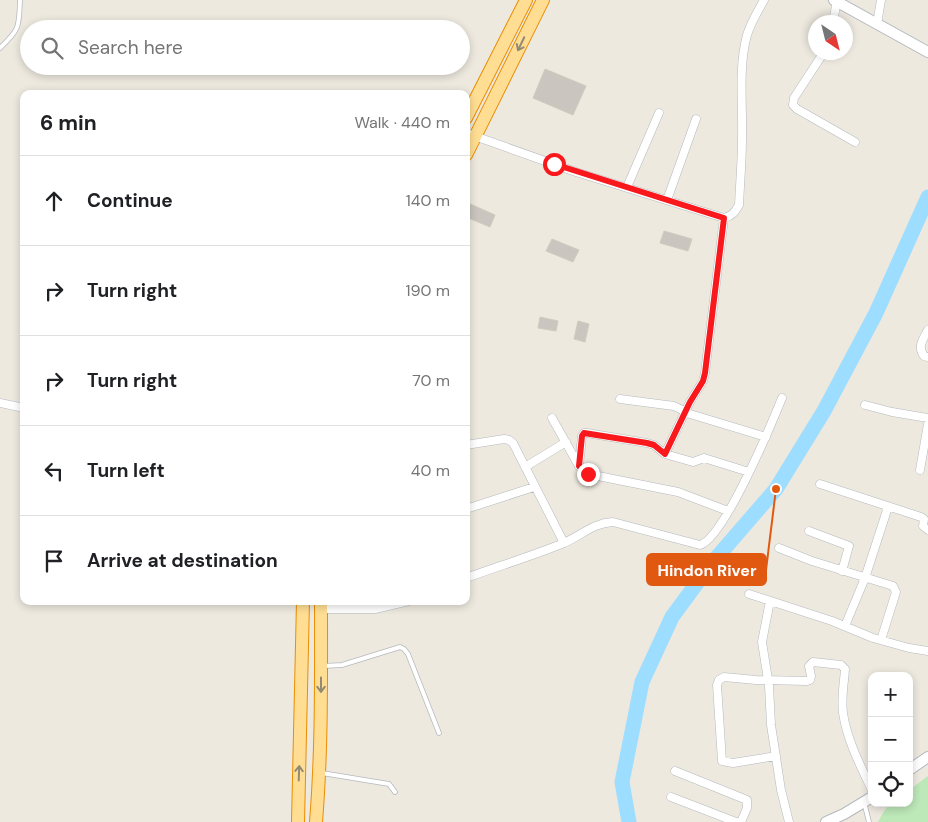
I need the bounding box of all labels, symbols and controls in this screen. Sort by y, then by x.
north arrow [808,15,853,60]
search box [20,20,470,75]
icon: search [38,34,66,62]
text: Search here [78,35,183,60]
one-way arrow [516,36,526,51]
text: 6 min [40,109,97,137]
text: Walk · 440 m [354,112,450,133]
route start [543,153,566,176]
icon: ahead [40,187,68,215]
text: Continue [87,188,173,213]
text: 140 m [406,190,450,211]
icon: right [40,277,68,305]
text: Turn right [87,278,177,303]
text: 190 m [406,280,450,301]
icon: right [40,367,68,395]
text: Turn right [87,368,177,393]
text: 70 m [412,370,450,391]
icon: left [40,457,68,485]
text: Turn left [87,458,165,483]
text: 40 m [411,460,450,481]
route end [577,463,600,486]
icon: arrive [40,547,68,575]
text: Arrive at destination [87,548,278,573]
callout: Hindon River [647,554,766,585]
text: Hindon River [658,560,757,581]
map controls [868,672,913,807]
button: + [868,672,913,717]
one-way arrow [316,676,326,693]
button: − [868,717,913,762]
button: locate [868,762,913,807]
one-way arrow [294,766,304,782]

